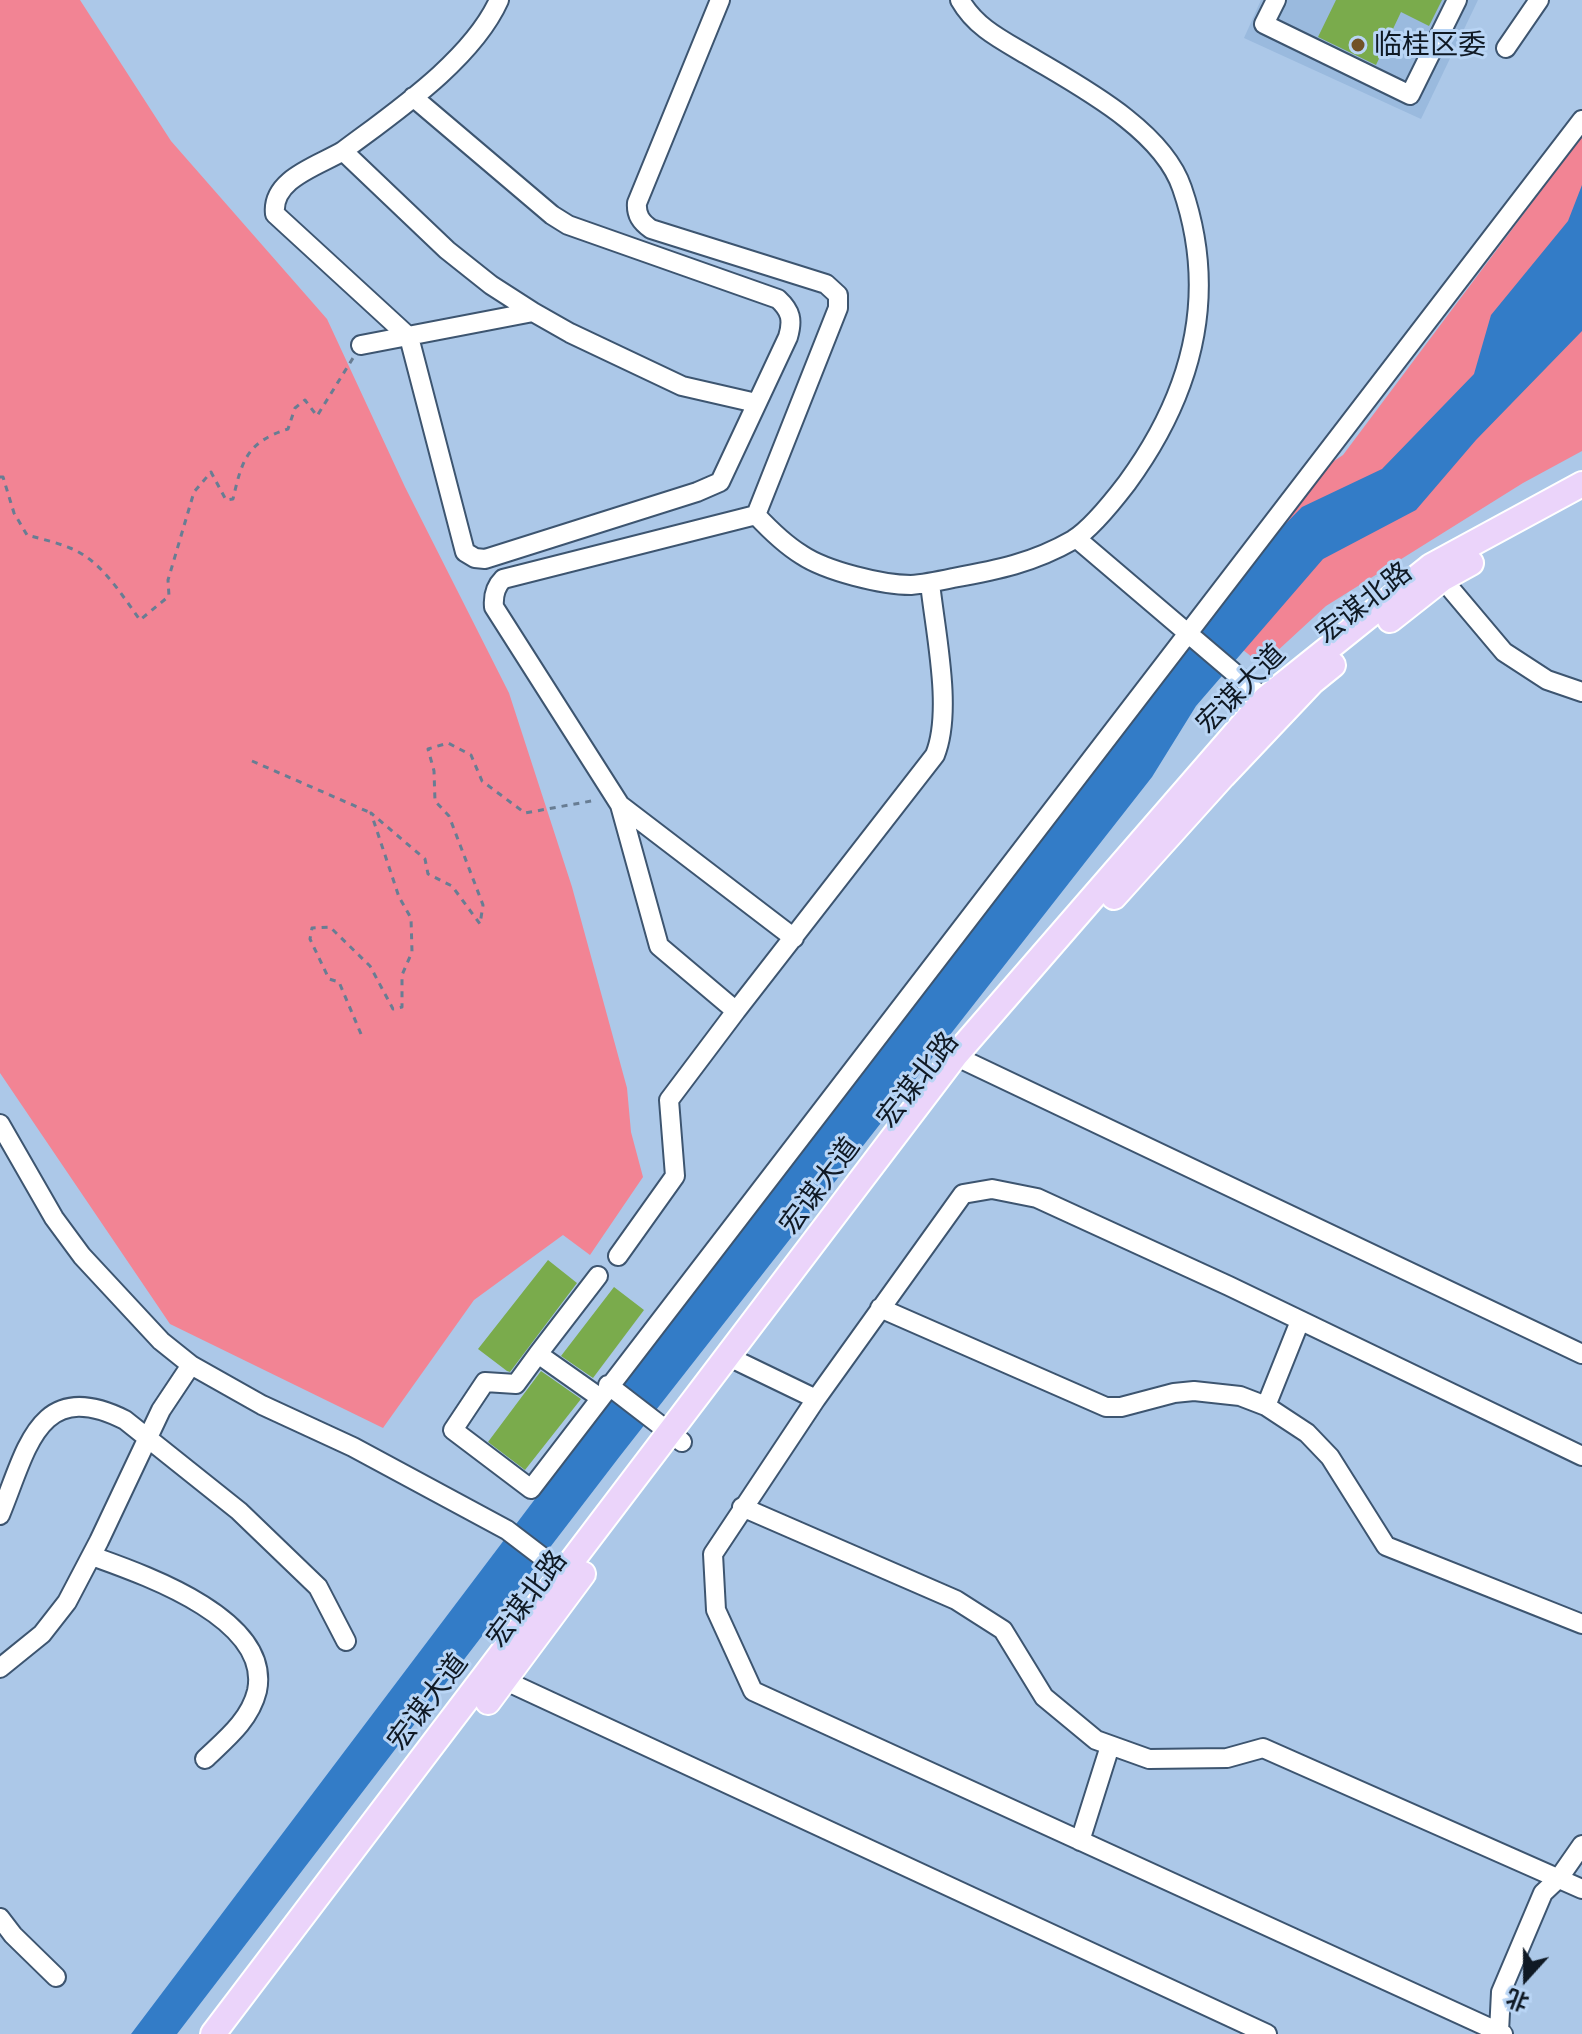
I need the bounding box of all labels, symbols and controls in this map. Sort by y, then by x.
place label: 临桂区委 [1374,28,1486,62]
marker: 临桂区委 [1349,36,1367,54]
street label: 宏谋北路 [1310,555,1418,651]
street label: 宏谋大道 [1190,638,1292,740]
street label: 宏谋北路 [870,1026,966,1134]
street label: 宏谋大道 [773,1131,867,1241]
street label: 宏谋北路 [480,1544,574,1654]
street label: 宏谋大道 [381,1647,475,1757]
north arrow [1486,1938,1566,2018]
text: 北 [1502,1984,1532,2016]

